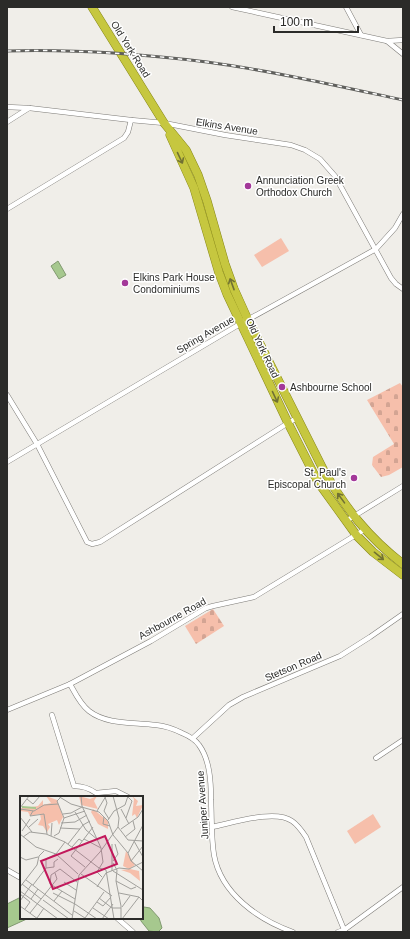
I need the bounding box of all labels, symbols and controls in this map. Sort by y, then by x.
scale bar [274,8,358,34]
text: 100 m [280,15,313,29]
street label: Old York Road [109,19,152,80]
street label: Elkins Avenue [195,116,259,137]
one-way arrow [177,152,184,164]
place label: Annunciation Greek Orthodox Church [256,175,345,198]
marker: Annunciation Greek Orthodox Church [243,181,253,191]
place label: Elkins Park House Condominiums [133,272,215,295]
marker: Elkins Park House Condominiums [120,278,130,288]
one-way arrow [228,279,236,291]
street label: Spring Avenue [174,313,236,355]
street label: Old York Road [244,317,281,380]
marker: Ashbourne School [277,382,287,392]
place label: Ashbourne School [290,382,372,393]
one-way arrow [272,391,279,403]
place label: St. Paul's Episcopal Church [268,467,346,490]
marker: St. Paul's Episcopal Church [349,473,359,483]
one-way arrow [337,493,345,504]
one-way arrow [373,552,384,560]
street label: Ashbourne Road [137,595,208,641]
street label: Stetson Road [263,650,323,683]
street label: Juniper Avenue [195,770,210,840]
inset map [20,796,143,919]

